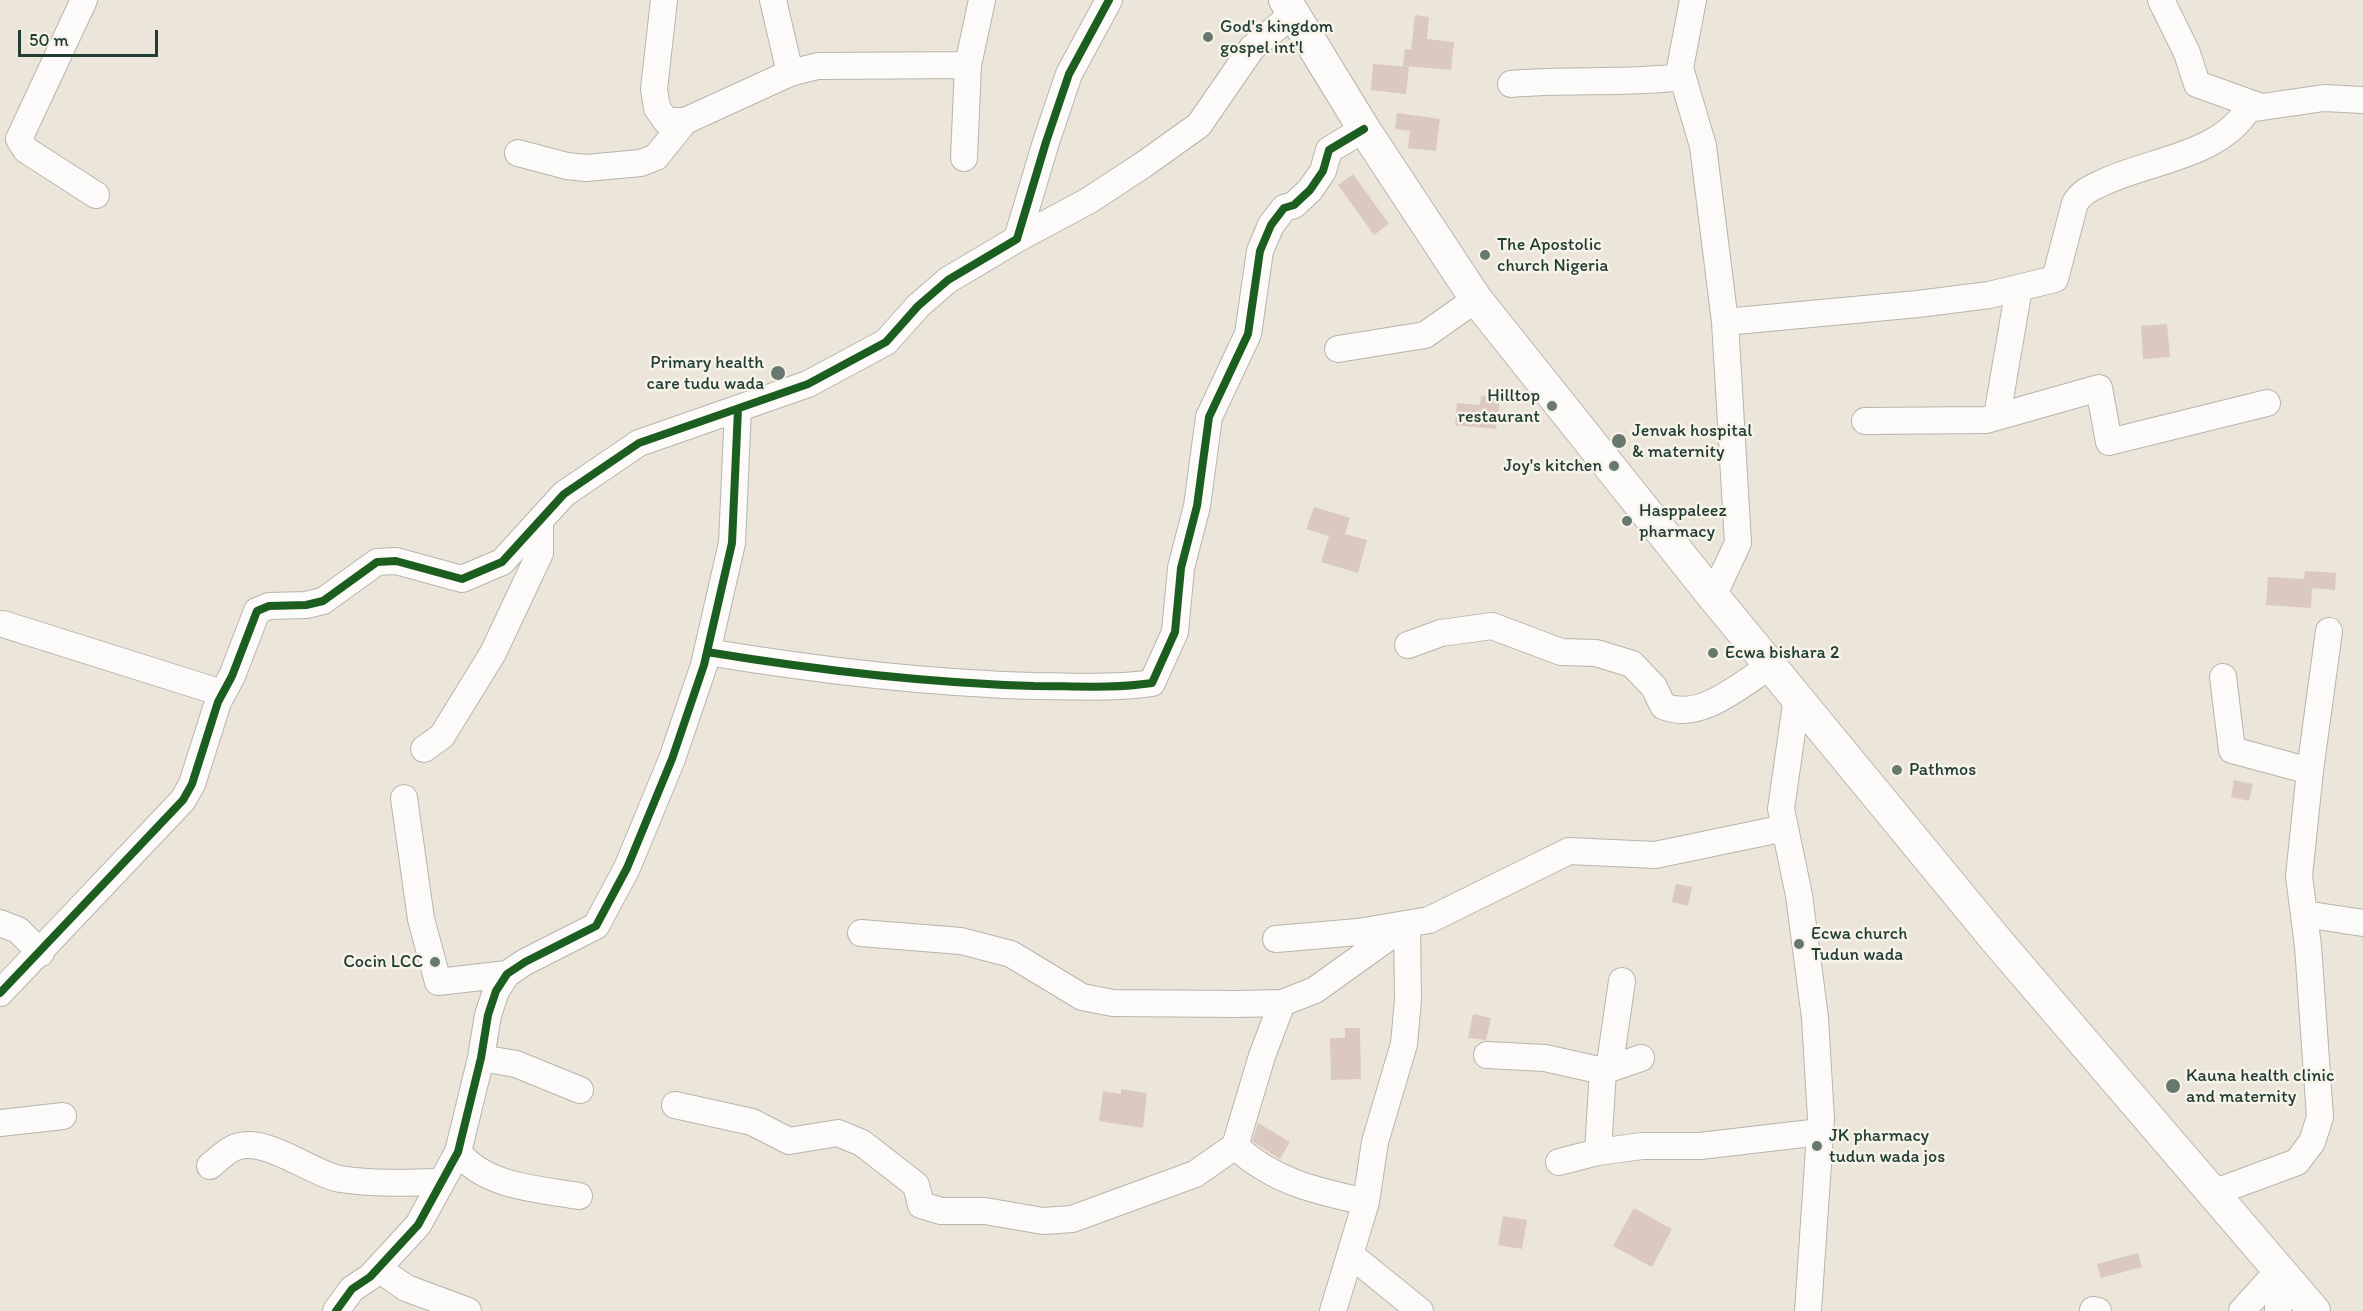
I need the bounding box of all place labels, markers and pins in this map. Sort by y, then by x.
place label: God's kingdom gospel int'l [1220,16,1333,58]
marker: God's kingdom gospel int'l [1201,30,1215,44]
place label: The Apostolic church Nigeria [1497,234,1609,276]
marker: The Apostolic church Nigeria [1478,248,1492,262]
place label: Primary health care tudu wada [647,352,764,394]
marker: Primary health care tudu wada [769,364,787,382]
place label: Hilltop restaurant [1458,385,1540,428]
marker: Hilltop restaurant [1545,399,1559,413]
place label: Jenvak hospital & maternity [1632,420,1752,462]
marker: Jenvak hospital & maternity [1610,432,1628,450]
place label: Joy's kitchen [1504,455,1602,477]
marker: Joy's kitchen [1607,459,1621,473]
place label: Hasppaleez pharmacy [1639,500,1727,542]
marker: Hasppaleez pharmacy [1620,514,1634,528]
place label: Ecwa bishara 2 [1725,642,1839,664]
marker: Ecwa bishara 2 [1706,646,1720,660]
place label: Pathmos [1909,759,1976,781]
marker: Pathmos [1890,763,1904,777]
place label: Ecwa church Tudun wada [1811,923,1907,966]
marker: Ecwa church Tudun wada [1792,937,1806,951]
place label: Cocin LCC [343,951,423,973]
marker: Cocin LCC [428,955,442,969]
place label: Kauna health clinic and maternity [2186,1065,2334,1108]
marker: Kauna health clinic and maternity [2164,1077,2182,1095]
place label: JK pharmacy tudun wada jos [1829,1125,1945,1168]
marker: JK pharmacy tudun wada jos [1810,1139,1824,1153]

